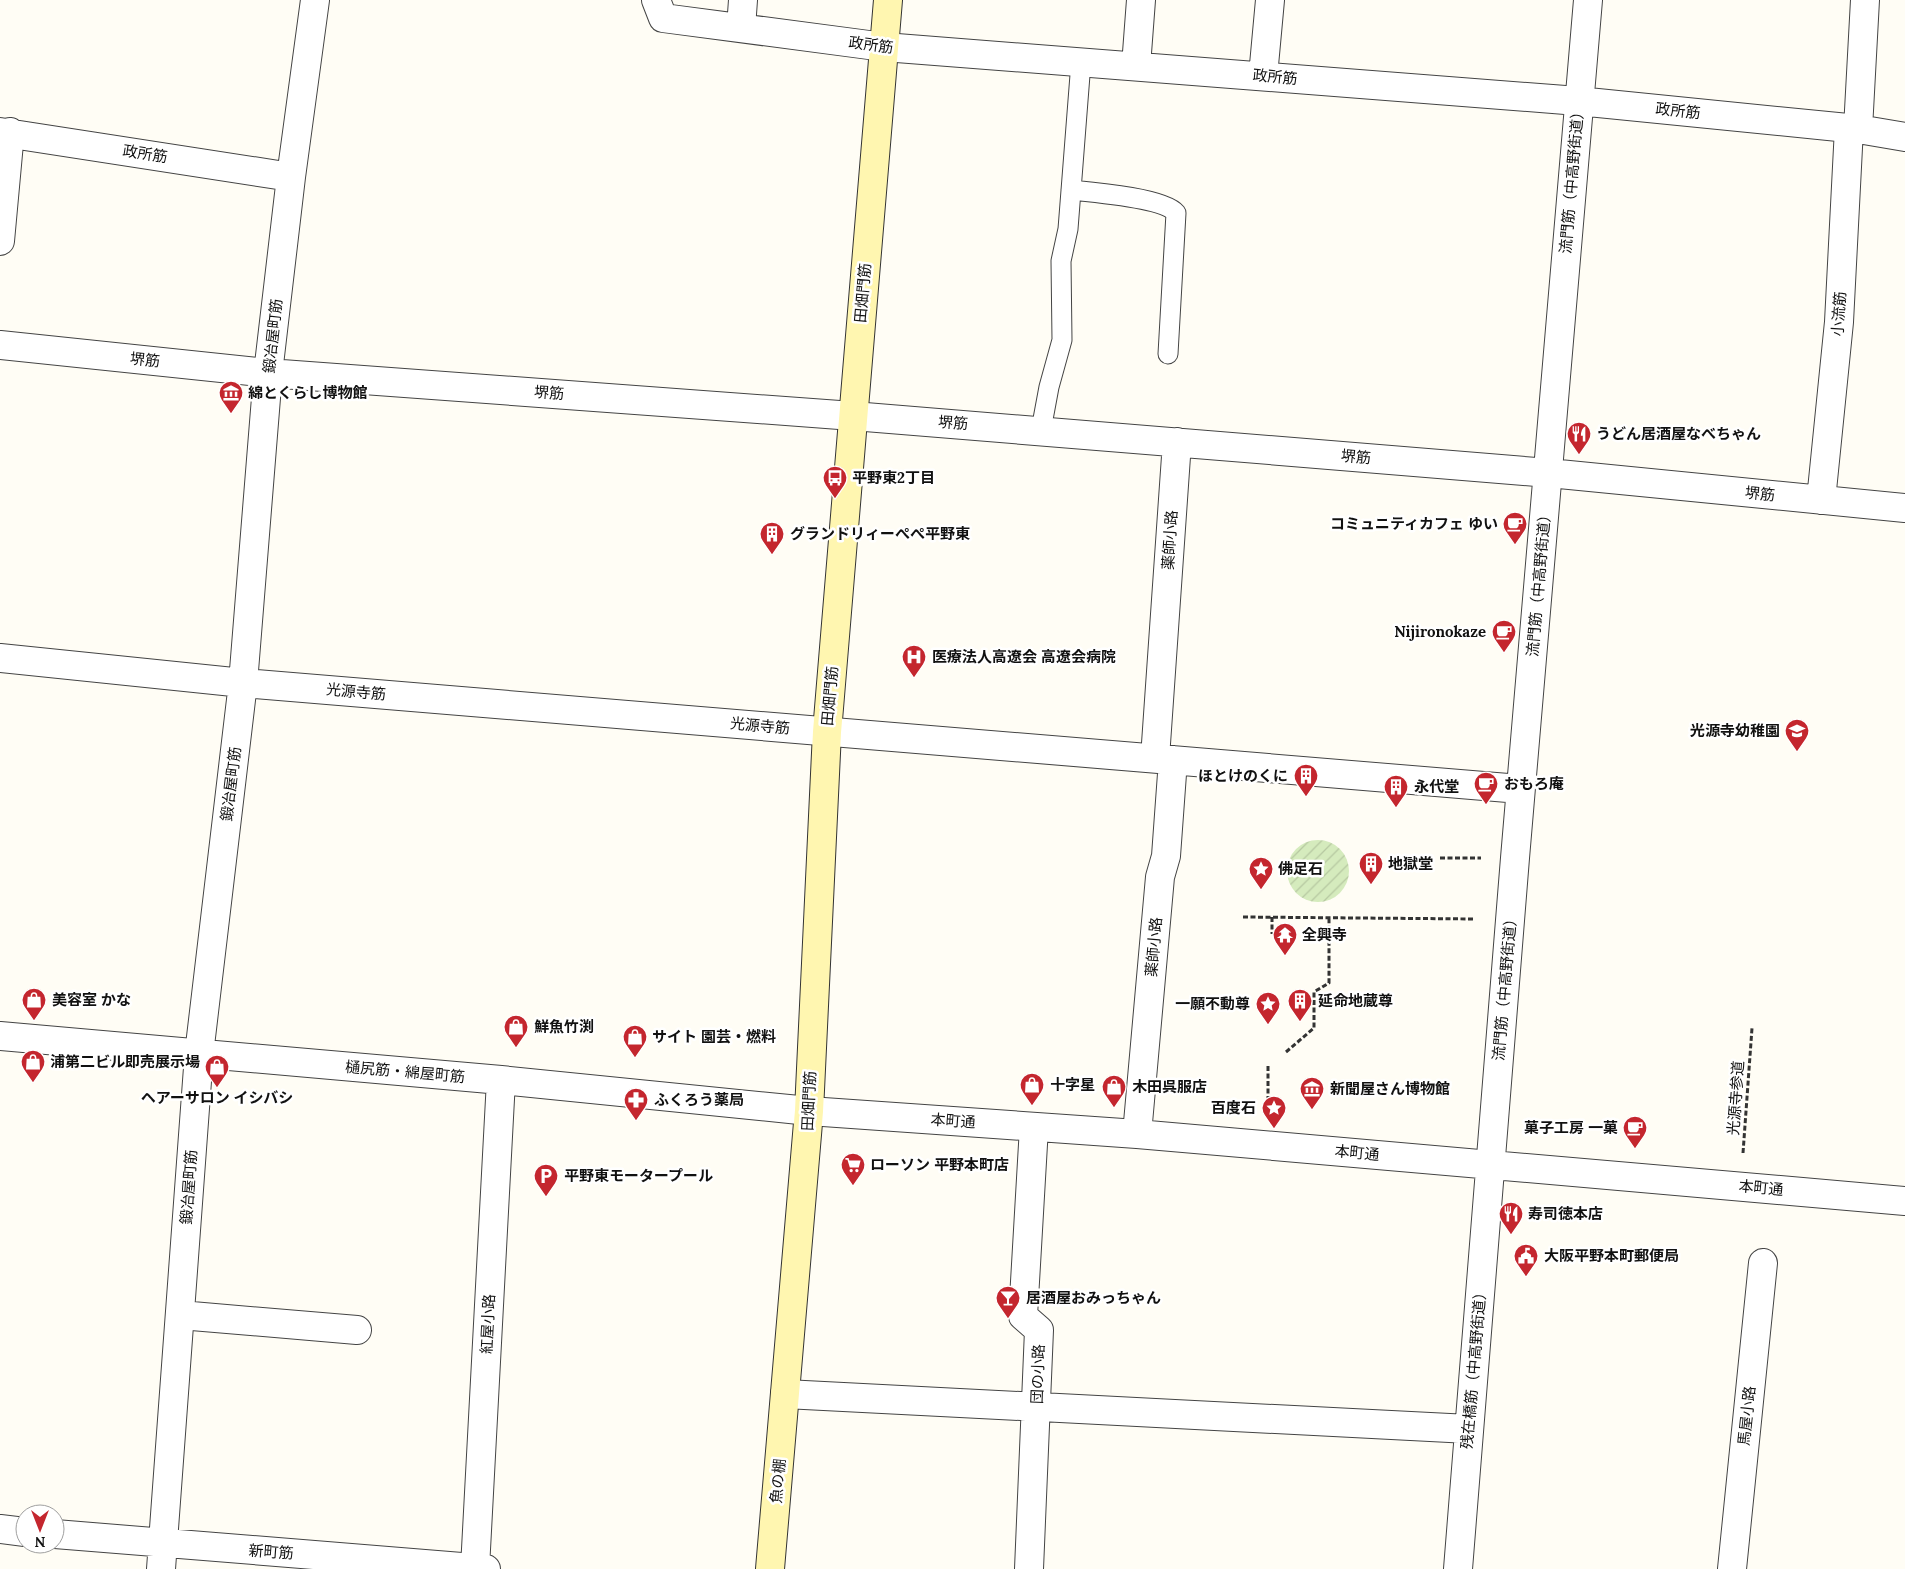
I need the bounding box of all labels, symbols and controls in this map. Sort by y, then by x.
street label: 政所筋 [848,32,895,57]
street label: 政所筋 [1252,65,1298,88]
street label: 政所筋 [1655,99,1701,122]
street label: 流門筋（中高野街道） [1556,103,1588,255]
street label: 政所筋 [121,141,169,166]
street label: 田畑門筋 [850,262,875,324]
street label: 小流筋 [1827,291,1850,337]
street label: 鍛冶屋町筋 [259,298,286,374]
street label: 堺筋 [129,348,161,371]
museum icon: 綿とくらし博物館 [218,380,244,414]
street label: 堺筋 [533,382,565,403]
place label: 綿とくらし博物館 [248,383,368,402]
street label: 堺筋 [937,412,969,433]
restaurant icon: うどん居酒屋なべちゃん [1566,421,1592,455]
place label: うどん居酒屋なべちゃん [1596,424,1761,443]
street label: 堺筋 [1340,446,1372,467]
bus stop icon: 平野東2丁目 [822,465,848,499]
place label: 平野東2丁目 [852,468,935,487]
street label: 堺筋 [1744,482,1776,505]
street label: 流門筋（中高野街道） [1523,506,1555,658]
street label: 薬師小路 [1158,509,1181,571]
cafe icon: コミュニティカフェ ゆい [1502,511,1528,545]
place label: コミュニティカフェ ゆい [1330,514,1498,533]
building icon: グランドリィーぺぺ平野東 [759,521,785,555]
place label: グランドリィーぺぺ平野東 [790,524,970,543]
cafe icon: Nijironokaze [1491,619,1517,653]
place label: Nijironokaze [1394,622,1486,641]
hospital icon: 医療法人高遼会 高遼会病院 [901,644,927,678]
place label: 医療法人高遼会 高遼会病院 [932,647,1116,666]
street label: 田畑門筋 [817,665,842,727]
street label: 光源寺筋 [325,679,387,704]
street label: 光源寺筋 [729,713,791,738]
school or university icon: 光源寺幼稚園 [1784,718,1810,752]
place label: 光源寺幼稚園 [1690,721,1780,740]
street label: 鍛冶屋町筋 [217,746,245,822]
building icon: ほとけのくに [1293,763,1319,797]
place label: ほとけのくに [1198,766,1288,785]
cafe icon: おもろ庵 [1473,771,1499,805]
building icon: 永代堂 [1383,774,1409,808]
place label: おもろ庵 [1504,774,1564,793]
place label: 永代堂 [1414,777,1459,796]
building icon: 地獄堂 [1358,851,1384,885]
place label: 地獄堂 [1388,854,1433,873]
place icon: 佛足石 [1248,856,1274,890]
place label: 佛足石 [1278,859,1323,878]
street label: 流門筋（中高野街道） [1489,910,1521,1062]
street label: 薬師小路 [1141,916,1166,978]
temple icon: 全興寺 [1272,922,1298,956]
place label: 全興寺 [1302,925,1347,944]
shop icon: 美容室 かな [21,987,47,1021]
building icon: 延命地蔵尊 [1287,988,1313,1022]
place label: 美容室 かな [52,990,131,1009]
place icon: 一願不動尊 [1255,991,1281,1025]
place label: 延命地蔵尊 [1318,991,1393,1010]
place label: 一願不動尊 [1175,994,1250,1013]
shop icon: 鮮魚竹渕 [503,1014,529,1048]
place label: 鮮魚竹渕 [534,1017,594,1036]
shop icon: サイト 園芸・燃料 [622,1024,648,1058]
place label: サイト 園芸・燃料 [652,1027,776,1046]
shop icon: 浦第二ビル即売展示場 [20,1049,46,1083]
place label: 浦第二ビル即売展示場 [50,1052,200,1071]
shop icon: ヘアーサロン イシバシ [204,1054,230,1088]
street label: 樋尻筋・綿屋町筋 [344,1057,466,1086]
street label: 光源寺参道 [1723,1060,1748,1136]
street label: 田畑門筋 [797,1071,820,1131]
shop icon: 十字星 [1019,1072,1045,1106]
shop icon: 木田呉服店 [1101,1074,1127,1108]
place label: 十字星 [1050,1075,1095,1094]
museum icon: 新聞屋さん博物館 [1299,1076,1325,1110]
place label: 木田呉服店 [1132,1077,1207,1096]
place label: 新聞屋さん博物館 [1330,1079,1450,1098]
pharmacy icon: ふくろう薬局 [623,1087,649,1121]
place label: ヘアーサロン イシバシ [141,1088,293,1107]
place label: ふくろう薬局 [654,1090,744,1109]
place icon: 百度石 [1261,1095,1287,1129]
place label: 百度石 [1211,1098,1256,1117]
street label: 本町通 [930,1109,976,1132]
cafe icon: 菓子工房 一菓 [1622,1115,1648,1149]
place label: 菓子工房 一菓 [1524,1118,1618,1137]
street label: 本町通 [1334,1141,1380,1164]
street label: 鍛冶屋町筋 [176,1149,201,1225]
supermarket icon: ローソン 平野本町店 [840,1152,866,1186]
place label: ローソン 平野本町店 [870,1155,1009,1174]
parking icon: 平野東モータープール [533,1163,559,1197]
place label: 平野東モータープール [564,1166,713,1185]
street label: 本町通 [1738,1176,1784,1199]
restaurant icon: 寿司徳本店 [1498,1201,1524,1235]
place label: 寿司徳本店 [1528,1204,1603,1223]
public building icon: 大阪平野本町郵便局 [1513,1243,1539,1277]
place label: 大阪平野本町郵便局 [1544,1246,1679,1265]
street label: 残在橋筋（中高野街道） [1457,1284,1490,1450]
bar icon: 居酒屋おみっちゃん [995,1285,1021,1319]
place label: 居酒屋おみっちゃん [1026,1288,1161,1307]
street label: 紅屋小路 [476,1294,499,1354]
street label: 団の小路 [1027,1344,1048,1404]
street label: 馬屋小路 [1734,1385,1759,1447]
street label: 魚の棚 [766,1458,789,1504]
north arrow [15,1504,65,1554]
text: N [34,1533,45,1551]
street label: 新町筋 [248,1540,294,1563]

